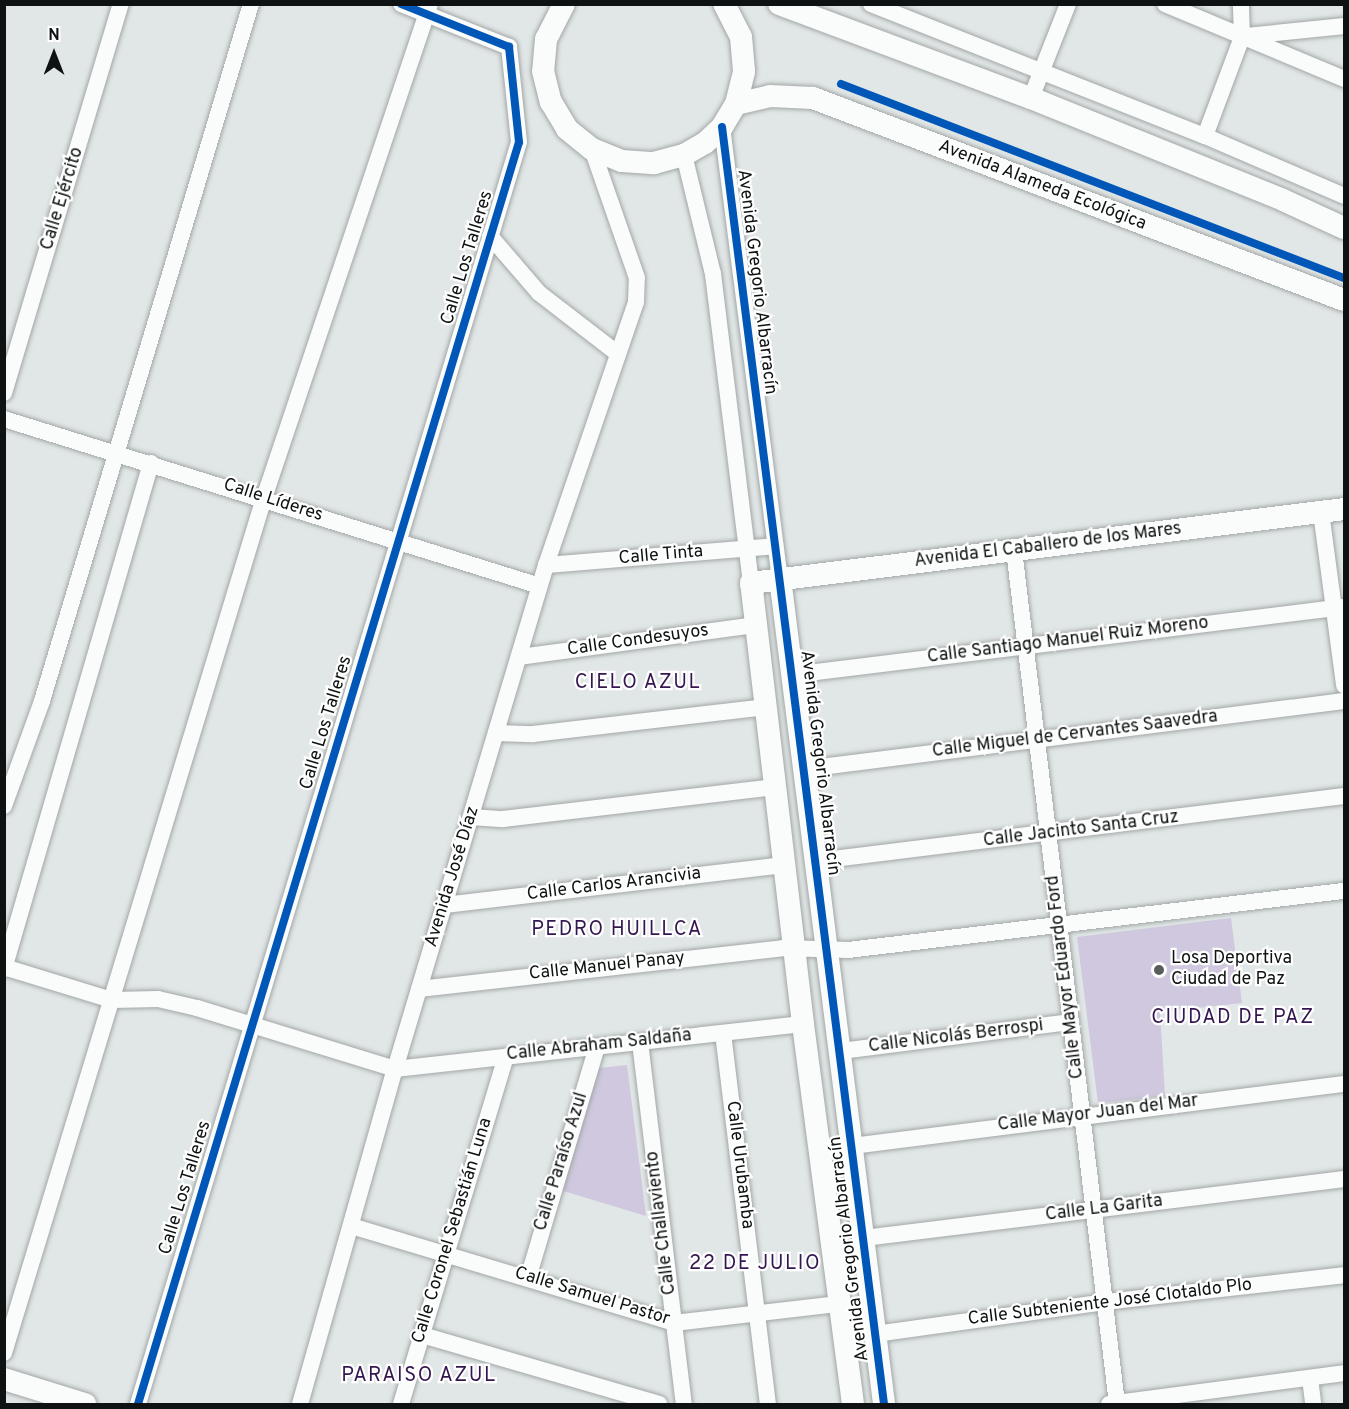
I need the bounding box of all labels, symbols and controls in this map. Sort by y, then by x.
north arrow [24,24,84,84]
text: N [48,26,60,46]
street label: Avenida Alameda Ecológica [935,136,1149,236]
street label: Calle Ejército [37,145,89,253]
street label: Avenida Gregorio Albarracín [731,168,781,396]
street label: Calle Los Talleres [437,188,499,328]
street label: Calle Líderes [220,475,326,527]
street label: Avenida El Caballero de los Mares [913,519,1183,573]
street label: Calle Tinta [617,542,705,570]
street label: Calle Santiago Manuel Ruiz Moreno [926,613,1210,669]
street label: Calle Condesuyos [566,620,710,662]
street label: Avenida Gregorio Albarracín [794,649,844,877]
street label: Calle Los Talleres [296,653,358,793]
district label: CIELO AZUL [574,671,702,695]
street label: Calle Miguel de Cervantes Saavedra [931,707,1219,763]
street label: Avenida José Díaz [421,804,485,950]
street label: Calle Jacinto Santa Cruz [982,807,1180,853]
street label: Calle Carlos Arancivia [525,864,703,906]
street label: Calle Mayor Eduardo Ford [1043,874,1089,1080]
district label: PEDRO HUILLCA [531,918,703,942]
street label: Calle Manuel Panay [528,948,686,986]
place label: Losa Deportiva Ciudad de Paz [1171,949,1292,992]
marker: Losa Deportiva Ciudad de Paz [1152,963,1166,977]
district label: CIUDAD DE PAZ [1151,1006,1315,1030]
street label: Calle Nicolás Berrospi [867,1016,1045,1058]
street label: Calle Abraham Saldaña [505,1026,693,1066]
street label: Calle Paraíso Azul [531,1090,593,1234]
street label: Calle Mayor Juan del Mar [996,1091,1200,1137]
street label: Calle Urubamba [720,1100,758,1230]
street label: Calle Coronel Sebastián Luna [408,1116,498,1346]
street label: Calle Los Talleres [155,1118,217,1258]
street label: Avenida Gregorio Albarracín [825,1135,875,1363]
street label: Calle Challaviento [642,1150,682,1296]
street label: Calle La Garita [1044,1191,1164,1227]
district label: 22 DE JULIO [689,1252,821,1276]
street label: Calle Samuel Pastor [512,1263,672,1331]
street label: Calle Subteniente José Clotaldo Plo [967,1275,1253,1331]
district label: PARAISO AZUL [341,1364,497,1388]

